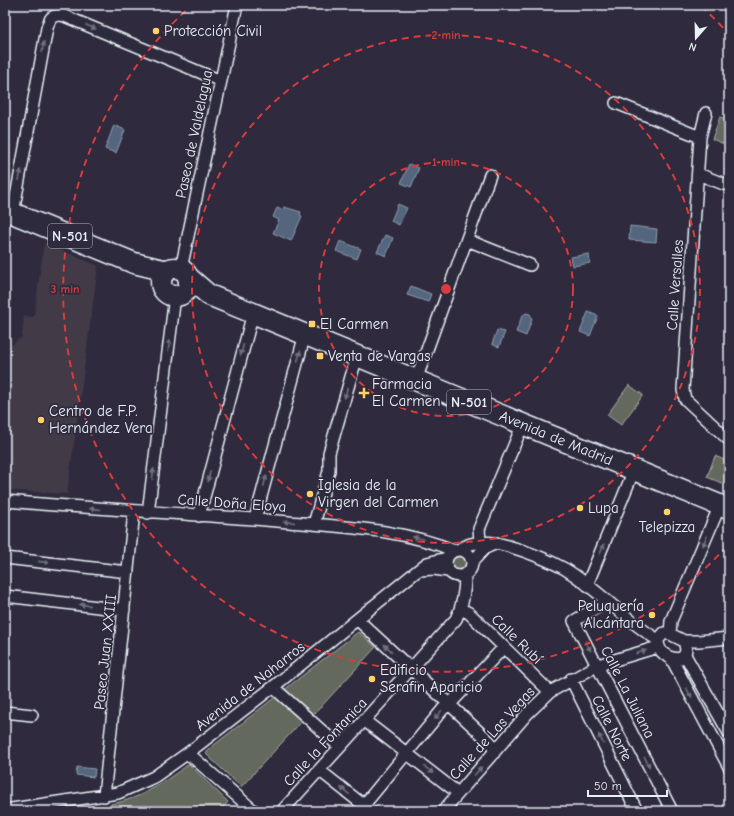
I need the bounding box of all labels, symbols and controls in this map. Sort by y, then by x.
north arrow [676,18,716,58]
place label: Protección Civil [164,22,262,40]
one-way arrow [85,24,97,30]
marker: Protección Civil [151,26,161,36]
text: 2 min [431,28,461,42]
text: N [687,40,698,54]
one-way arrow [41,41,47,53]
street label: Paseo de Valdelagua [172,68,216,200]
text: 1 min [432,155,460,169]
one-way arrow [17,168,23,181]
road number: N-501 [48,224,92,248]
street label: Calle Versalles [663,239,687,331]
text: 3 min [50,282,80,296]
centre of rings [439,282,453,296]
place label: El Carmen [320,315,388,333]
marker: El Carmen [307,319,317,329]
one-way arrow [166,339,172,351]
one-way arrow [239,344,245,356]
place label: Venta de Vargas [328,347,430,365]
one-way arrow [296,350,302,362]
marker: Venta de Vargas [315,351,325,361]
place label: Farmacia El Carmen [372,375,440,410]
one-way arrow [343,387,349,399]
marker: Farmacia El Carmen [359,388,369,398]
road number: N-501 [447,390,491,414]
place label: Centro de F.P. Hernández Vera [49,402,153,437]
street label: Avenida de Madrid [497,407,615,469]
marker: Centro de F.P. Hernández Vera [36,415,46,425]
one-way arrow [150,468,156,480]
one-way arrow [206,470,212,482]
one-way arrow [262,475,268,487]
place label: Iglesia de la Virgen del Carmen [318,476,439,511]
marker: Iglesia de la Virgen del Carmen [305,489,315,499]
street label: Calle Doña Eloya [177,490,287,516]
place label: Lupa [588,499,619,517]
marker: Lupa [575,503,585,513]
one-way arrow [89,505,101,512]
marker: Telepizza [662,507,672,517]
place label: Telepizza [639,518,695,536]
one-way arrow [283,519,295,526]
one-way arrow [412,535,424,541]
one-way arrow [701,536,707,548]
one-way arrow [599,544,605,555]
one-way arrow [38,559,50,566]
street label: Paseo Juan XXIII [90,593,120,711]
place label: Peluquería Alcántara [578,597,644,632]
one-way arrow [79,602,91,609]
street label: Calle Rubí [488,610,547,668]
marker: Peluquería Alcántara [647,610,657,620]
street label: Avenida de Naharros [192,638,308,734]
one-way arrow [585,641,591,652]
one-way arrow [383,643,393,652]
street label: Calle La Juliana [597,643,659,741]
one-way arrow [636,648,648,654]
place label: Edificio Serafin Aparicio [380,661,483,696]
marker: Edificio Serafin Aparicio [367,674,377,684]
street label: Calle de Las Vegas [445,683,539,783]
one-way arrow [686,687,693,698]
street label: Calle Norte [588,692,636,764]
street label: Calle la Fontanica [279,694,371,790]
one-way arrow [433,709,442,720]
one-way arrow [598,733,604,744]
one-way arrow [644,756,650,768]
one-way arrow [423,766,434,774]
one-way arrow [473,766,482,776]
scale bar [588,772,667,798]
text: 50 m [594,779,622,793]
one-way arrow [340,786,351,795]

